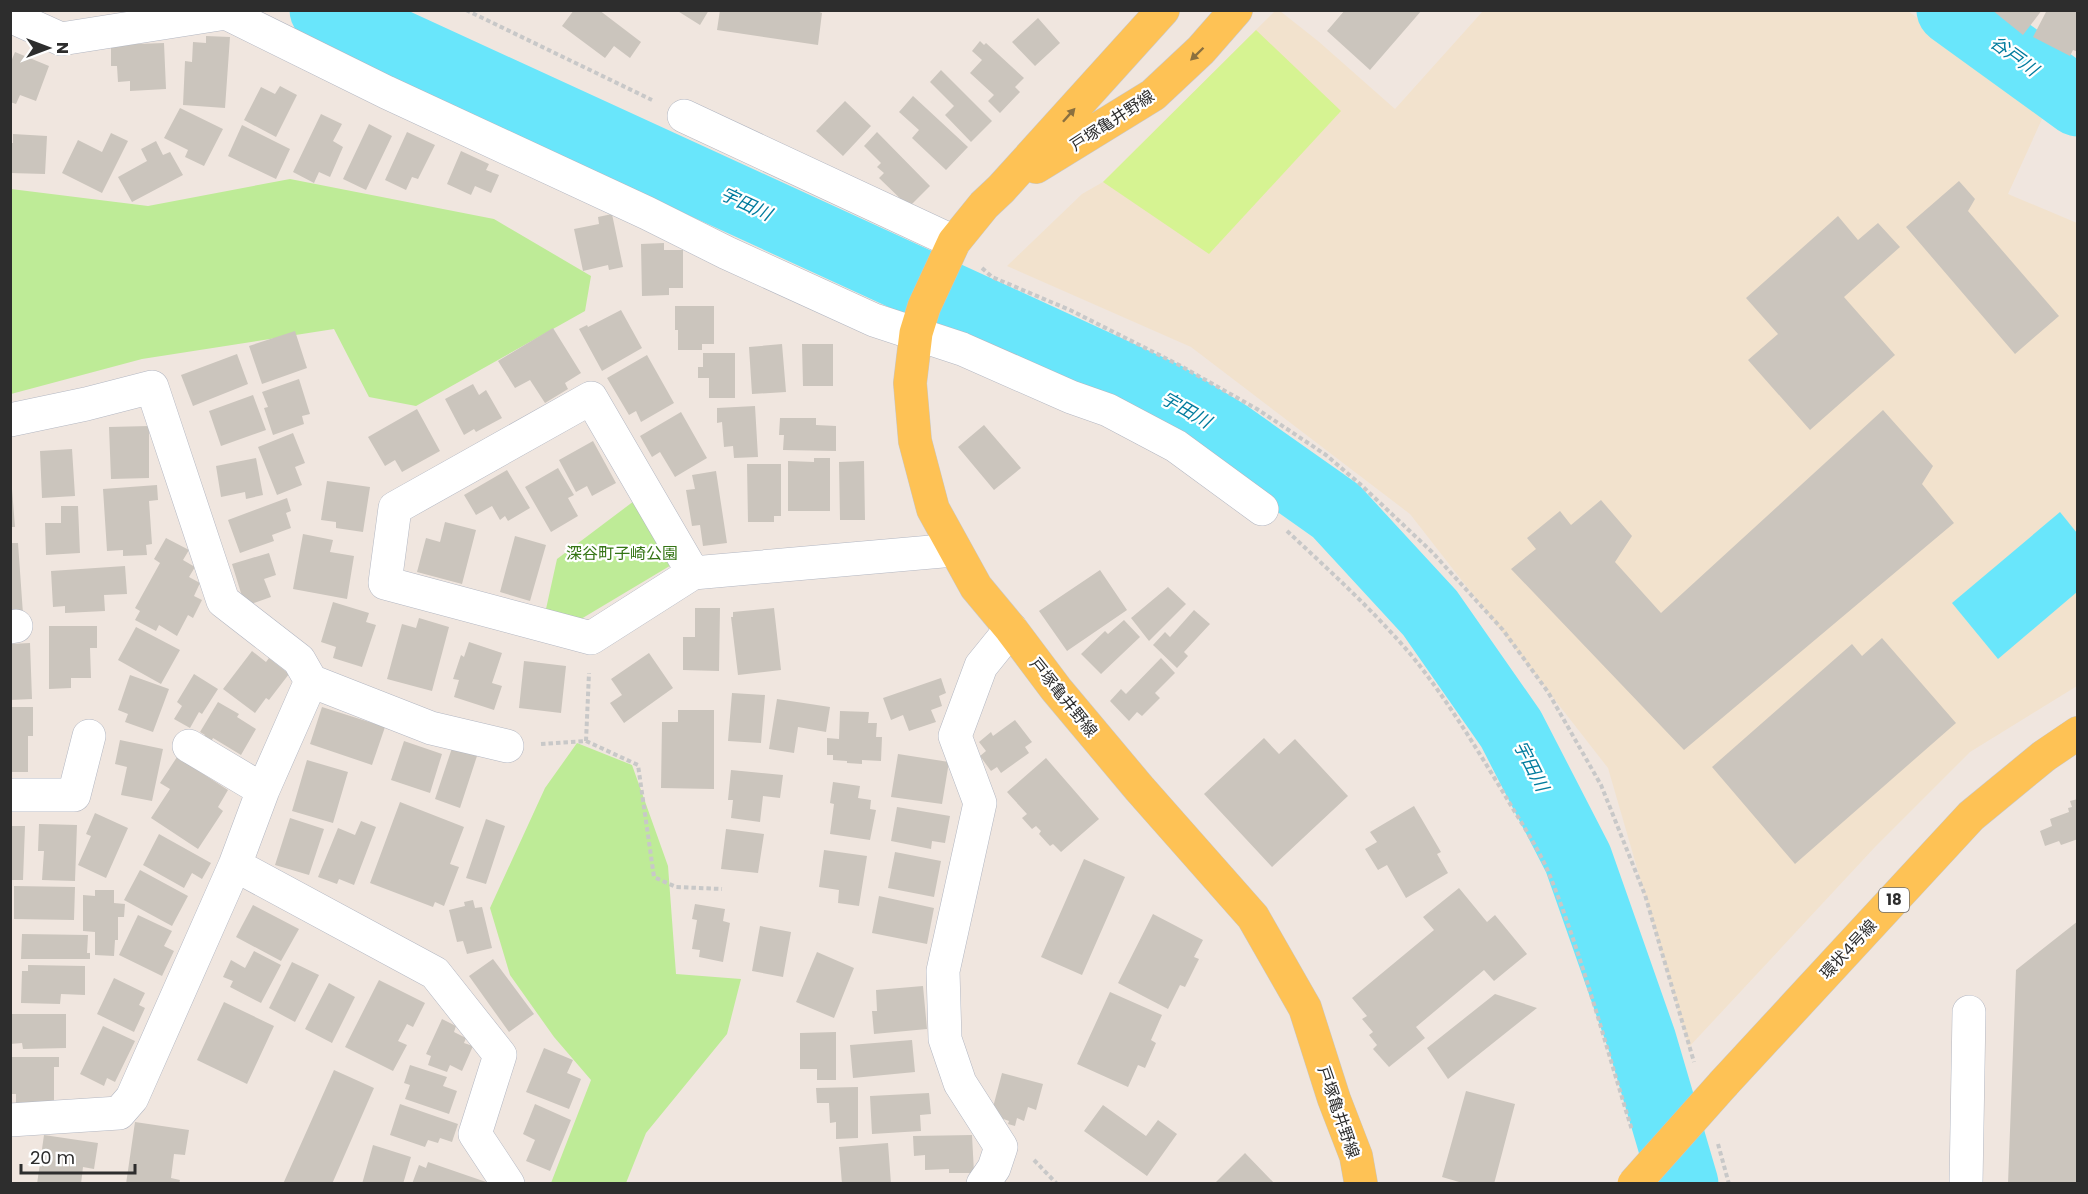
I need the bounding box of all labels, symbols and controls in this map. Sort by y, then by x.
north arrow [18,18,78,78]
water label: 谷戸川 [1985,30,2045,83]
text: N [51,42,74,54]
one-way arrow [1190,46,1204,60]
street label: 戸塚亀井野線 [1066,85,1159,156]
one-way arrow [1062,108,1075,123]
water label: 宇田川 [716,181,778,227]
water label: 宇田川 [1157,385,1218,435]
park label: 深谷町子崎公園 [566,542,678,565]
street label: 戸塚亀井野線 [1024,653,1103,742]
water label: 宇田川 [1508,736,1556,797]
road number: 18 [1879,888,1909,912]
street label: 環状4号線 [1815,914,1882,984]
street label: 戸塚亀井野線 [1312,1063,1365,1161]
scale bar [21,1137,135,1175]
text: 20 m [30,1145,75,1170]

